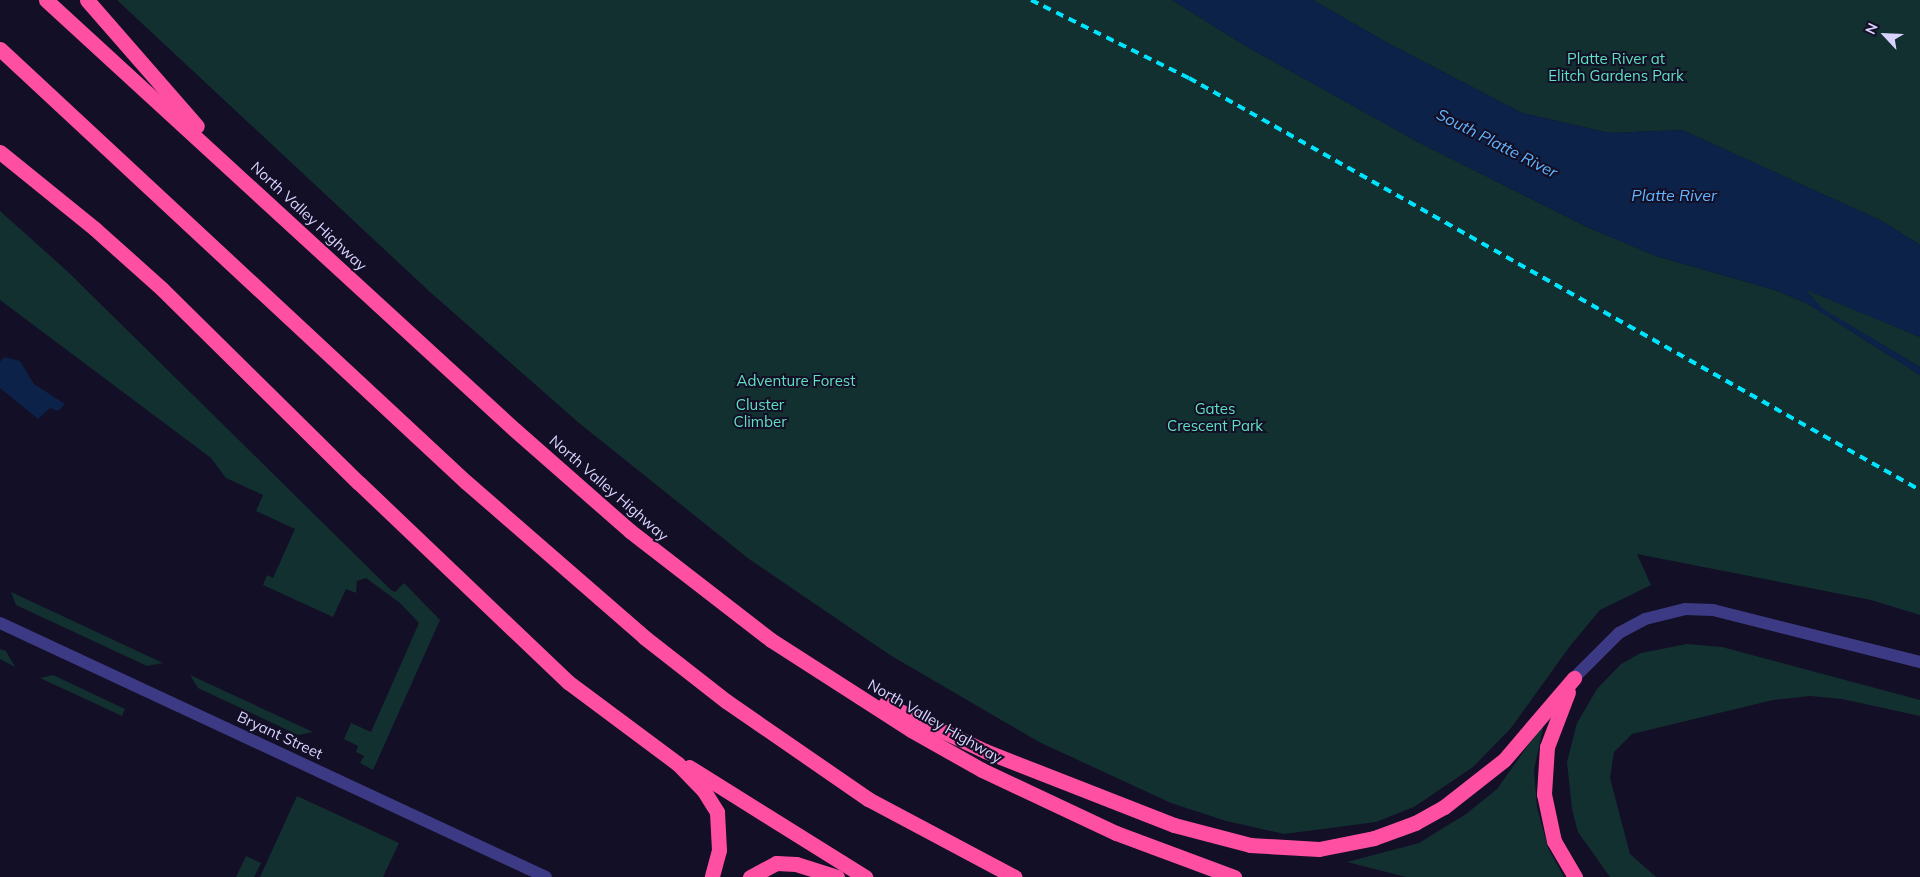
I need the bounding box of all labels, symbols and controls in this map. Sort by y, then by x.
north arrow [1860,10,1910,60]
text: N [1861,20,1882,37]
park label: Platte River at Elitch Gardens Park [1548,49,1684,84]
water label: South Platte River [1433,104,1561,182]
street label: North Valley Highway [247,158,371,274]
water label: Platte River [1631,185,1717,205]
park label: Adventure Forest [737,372,855,390]
park label: Cluster Climber [733,395,787,430]
park label: Gates Crescent Park [1167,399,1263,434]
street label: North Valley Highway [546,431,672,545]
street label: North Valley Highway [865,675,1005,767]
street label: Bryant Street [234,707,326,763]

